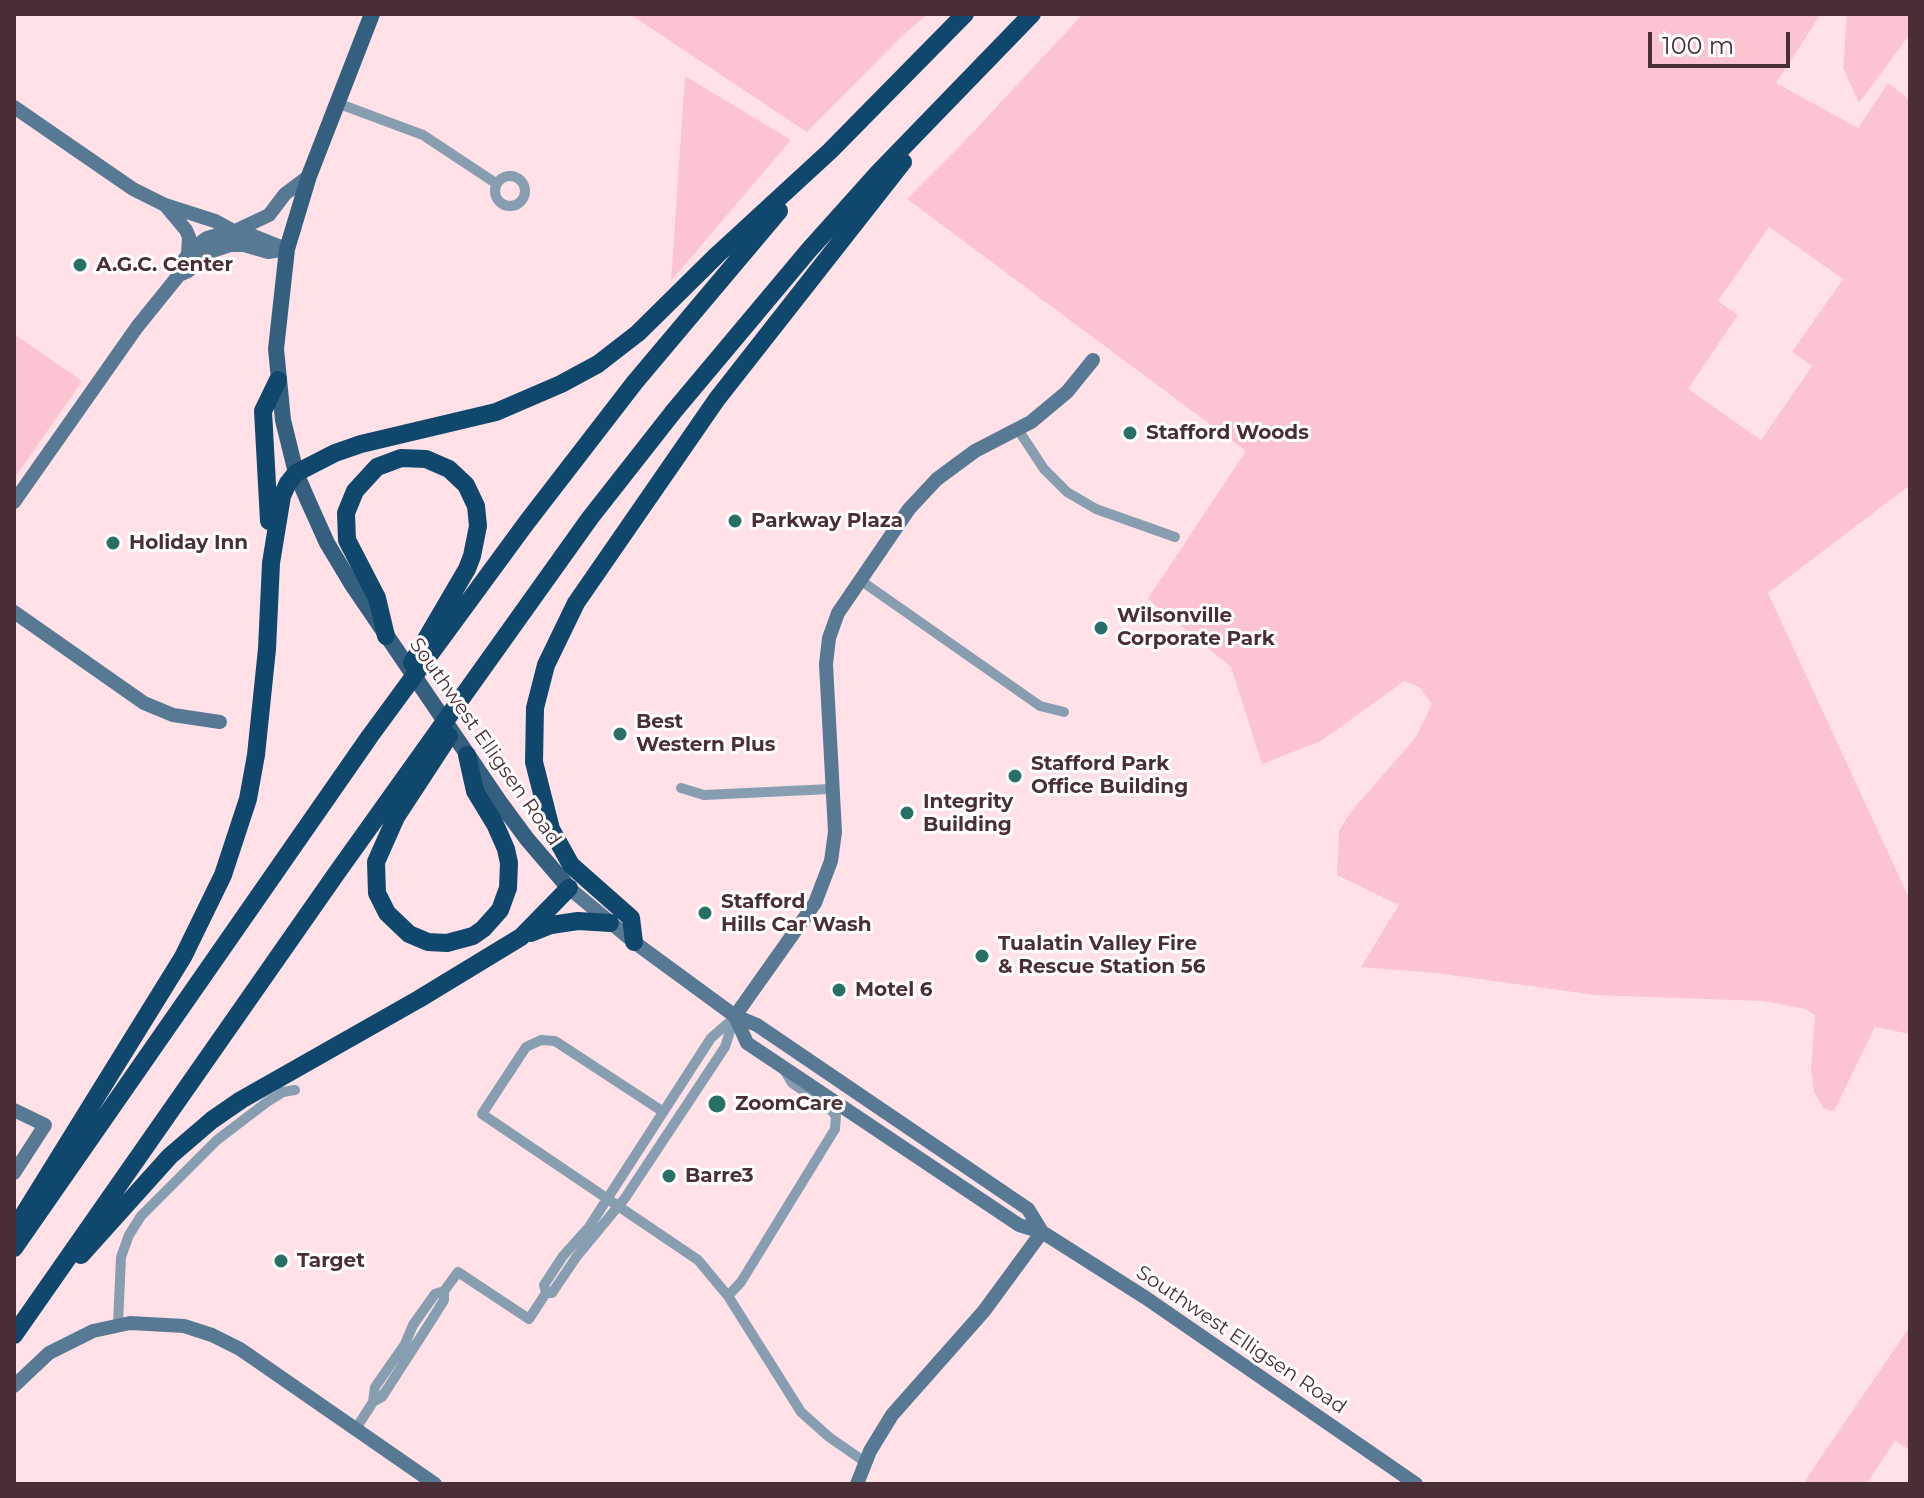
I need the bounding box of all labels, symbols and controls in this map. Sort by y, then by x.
scale bar [1652,16,1794,66]
text: 100 m [1662,31,1734,60]
place label: A.G.C. Center [96,253,233,277]
marker: A.G.C. Center [71,256,89,274]
place label: Stafford Woods [1146,421,1309,445]
marker: Stafford Woods [1121,424,1139,442]
place label: Parkway Plaza [751,509,903,533]
marker: Parkway Plaza [726,512,744,530]
place label: Holiday Inn [129,531,248,555]
marker: Holiday Inn [104,534,122,552]
place label: Wilsonville Corporate Park [1117,604,1275,651]
marker: Wilsonville Corporate Park [1092,619,1110,637]
street label: Southwest Elligsen Road [404,633,566,851]
place label: Best Western Plus [636,710,775,757]
marker: Best Western Plus [611,725,629,743]
place label: Stafford Park Office Building [1031,752,1188,799]
marker: Stafford Park Office Building [1006,767,1024,785]
place label: Integrity Building [923,790,1013,837]
marker: Integrity Building [898,804,916,822]
place label: Stafford Hills Car Wash [721,890,871,937]
marker: Stafford Hills Car Wash [696,904,714,922]
place label: Tualatin Valley Fire & Rescue Station 56 [998,932,1205,979]
marker: Tualatin Valley Fire & Rescue Station 56 [973,947,991,965]
place label: Motel 6 [855,978,933,1002]
marker: Motel 6 [830,981,848,999]
place label: ZoomCare [735,1092,843,1116]
marker: ZoomCare [706,1093,728,1115]
place label: Barre3 [685,1164,754,1188]
marker: Barre3 [660,1167,678,1185]
place label: Target [297,1249,365,1273]
marker: Target [272,1252,290,1270]
street label: Southwest Elligsen Road [1131,1261,1351,1419]

